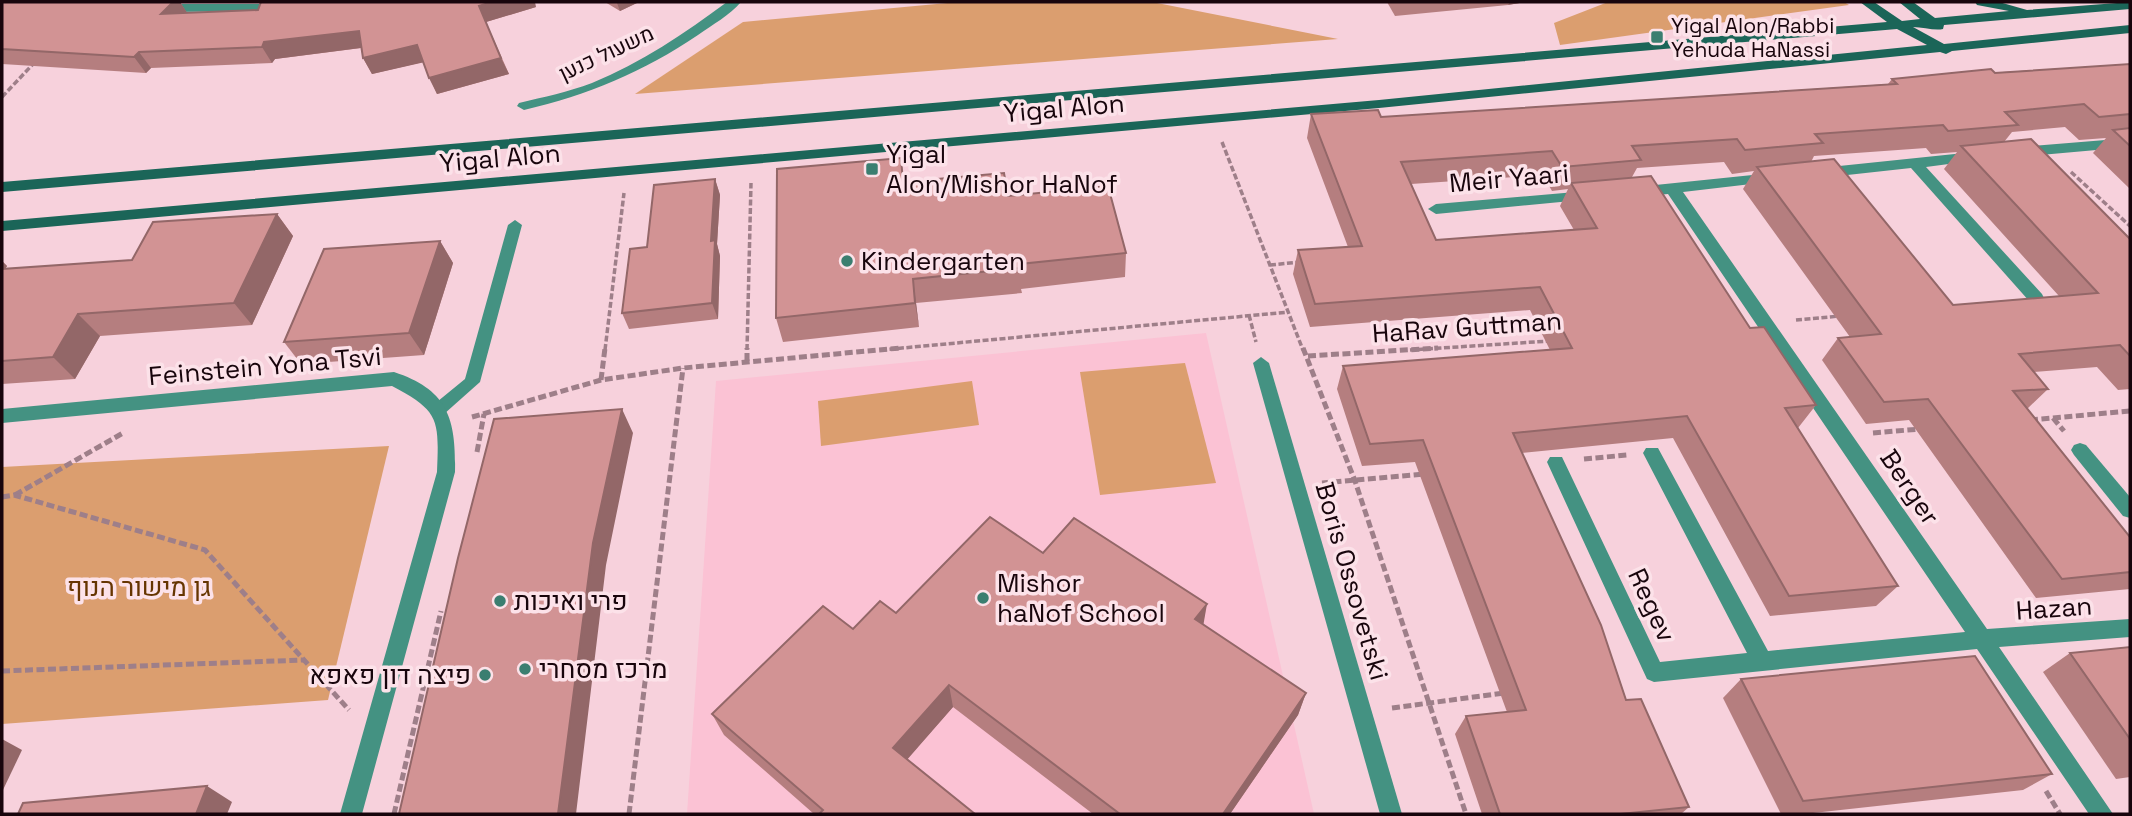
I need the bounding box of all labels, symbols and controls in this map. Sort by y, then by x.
place label: Yigal Alon/Rabbi Yehuda HaNassi [1671,12,1834,63]
street label: משעול כנען [554,19,658,87]
marker: Yigal Alon/Rabbi Yehuda HaNassi [1649,29,1665,45]
street label: Yigal Alon [1002,86,1126,130]
street label: Yigal Alon [438,136,562,180]
place label: Yigal Alon/Mishor HaNof [886,137,1118,201]
street label: Meir Yaari [1448,156,1570,200]
marker: Yigal Alon/Mishor HaNof [864,161,880,177]
place label: Kindergarten [861,244,1025,278]
marker: Kindergarten [839,253,855,269]
street label: HaRav Guttman [1371,303,1563,351]
street label: Feinstein Yona Tsvi [147,339,383,393]
street label: Berger [1872,443,1948,531]
street label: Boris Ossovetski [1307,478,1397,684]
street label: Regev [1620,563,1684,647]
place label: Mishor haNof School [997,566,1165,630]
park label: גן מישור הנוף [67,570,211,604]
place label: פרי ואיכות [514,584,628,618]
street label: Hazan [2015,588,2093,628]
marker: Mishor haNof School [975,590,991,606]
marker: פרי ואיכות [492,593,508,609]
place label: מרכז מסחרי [539,652,668,686]
place label: פיצה דון פאפא [309,658,471,692]
marker: מרכז מסחרי [517,661,533,677]
marker: פיצה דון פאפא [477,667,493,683]

